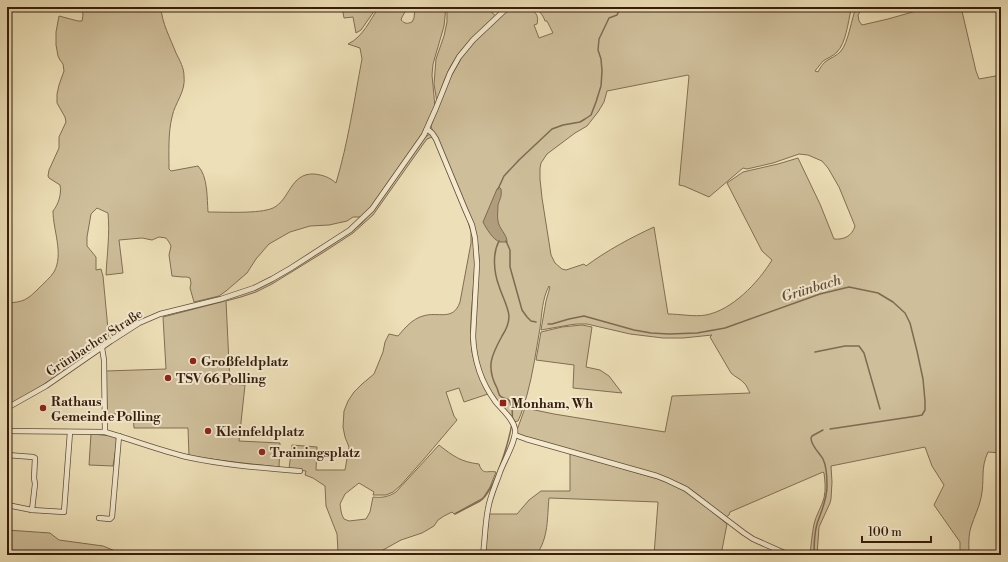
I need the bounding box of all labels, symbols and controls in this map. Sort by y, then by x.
water label: Grünbach [779,271,844,307]
street label: Grünbacher Straße [43,305,146,380]
place label: Großfeldplatz [201,354,288,370]
marker: Großfeldplatz [188,356,198,366]
place label: TSV 66 Polling [176,371,267,387]
marker: TSV 66 Polling [163,373,173,383]
place label: Rathaus Gemeinde Polling [51,394,161,425]
place label: Monham, Wh [511,396,593,412]
marker: Monham, Wh [498,398,508,408]
marker: Rathaus Gemeinde Polling [38,403,48,413]
place label: Kleinfeldplatz [216,424,304,440]
marker: Kleinfeldplatz [203,426,213,436]
place label: Trainingsplatz [270,445,360,461]
marker: Trainingsplatz [257,447,267,457]
scale bar [862,518,931,544]
text: 100 m [868,525,902,540]

